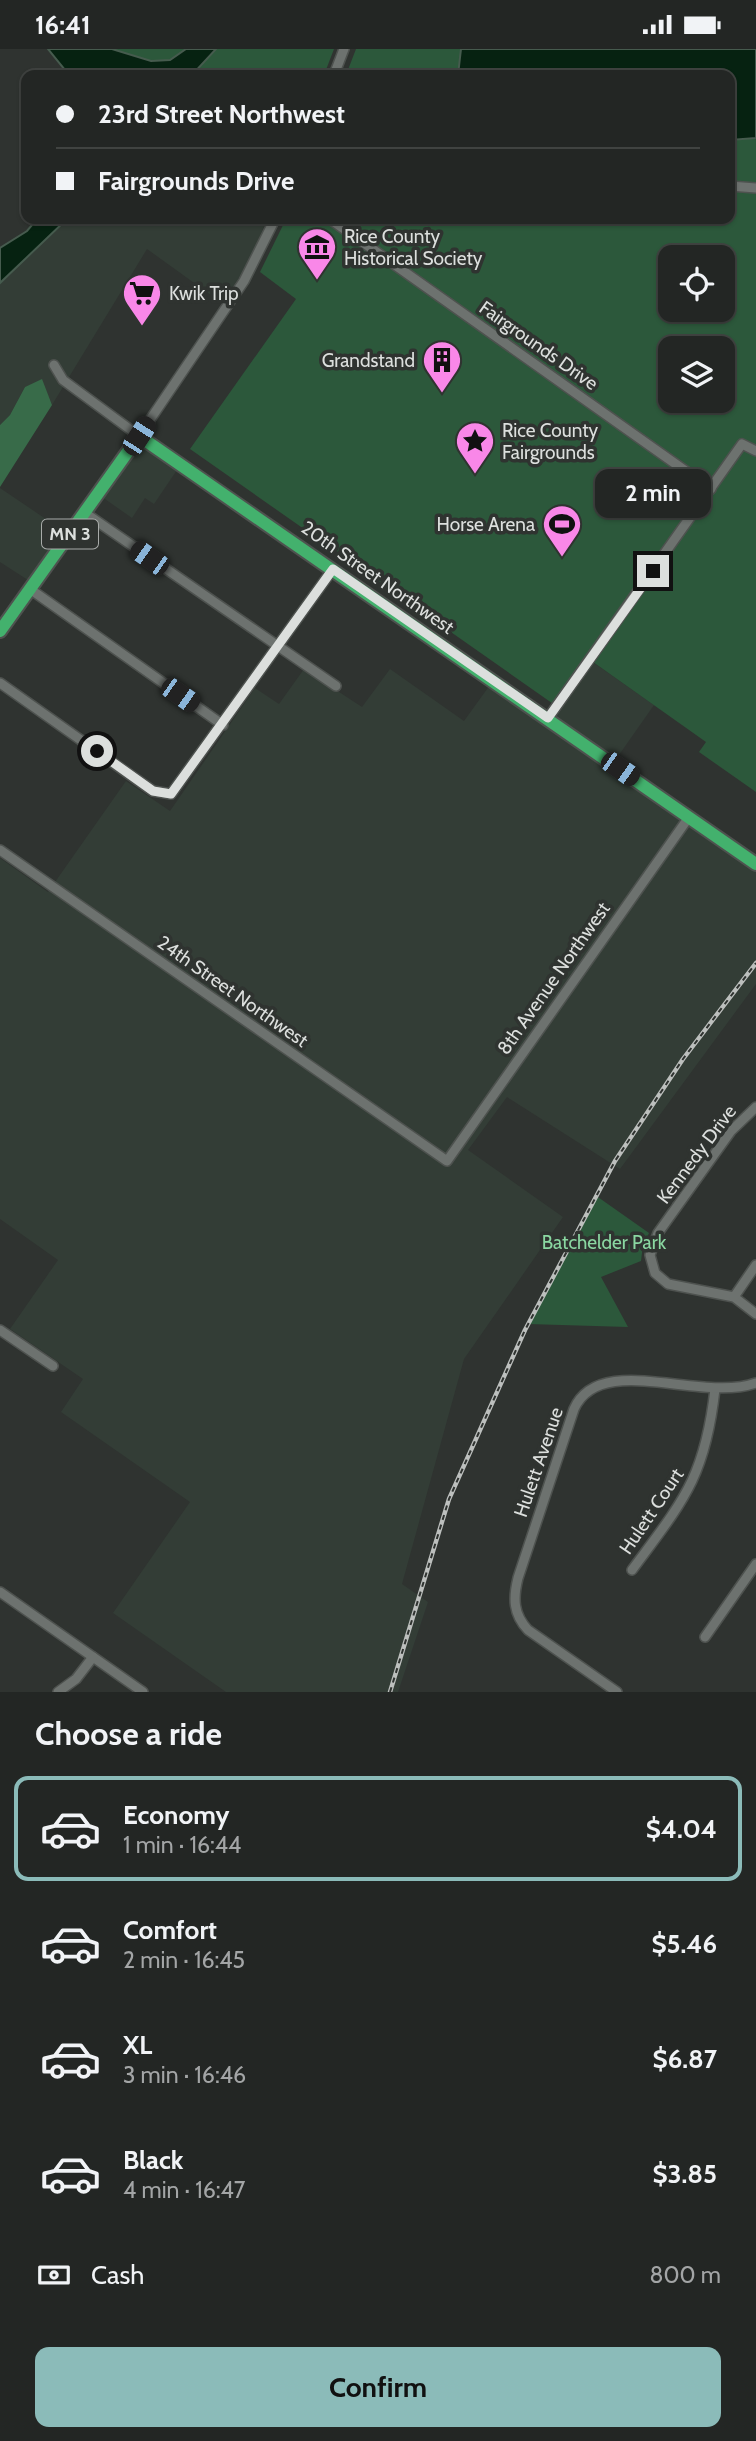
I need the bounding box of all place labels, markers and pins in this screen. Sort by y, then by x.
place label: Rice County Historical Society [344,225,483,270]
museum icon: Rice County Historical Society [296,226,338,281]
supermarket icon: Kwik Trip [121,272,163,327]
place label: Kwik Trip [169,282,239,305]
building icon: Grandstand [421,339,463,394]
place label: Grandstand [322,349,415,372]
place label: Rice County Fairgrounds [502,419,599,464]
place icon: Rice County Fairgrounds [454,420,496,475]
sports icon: Horse Arena [541,503,583,558]
place label: Horse Arena [437,513,535,536]

